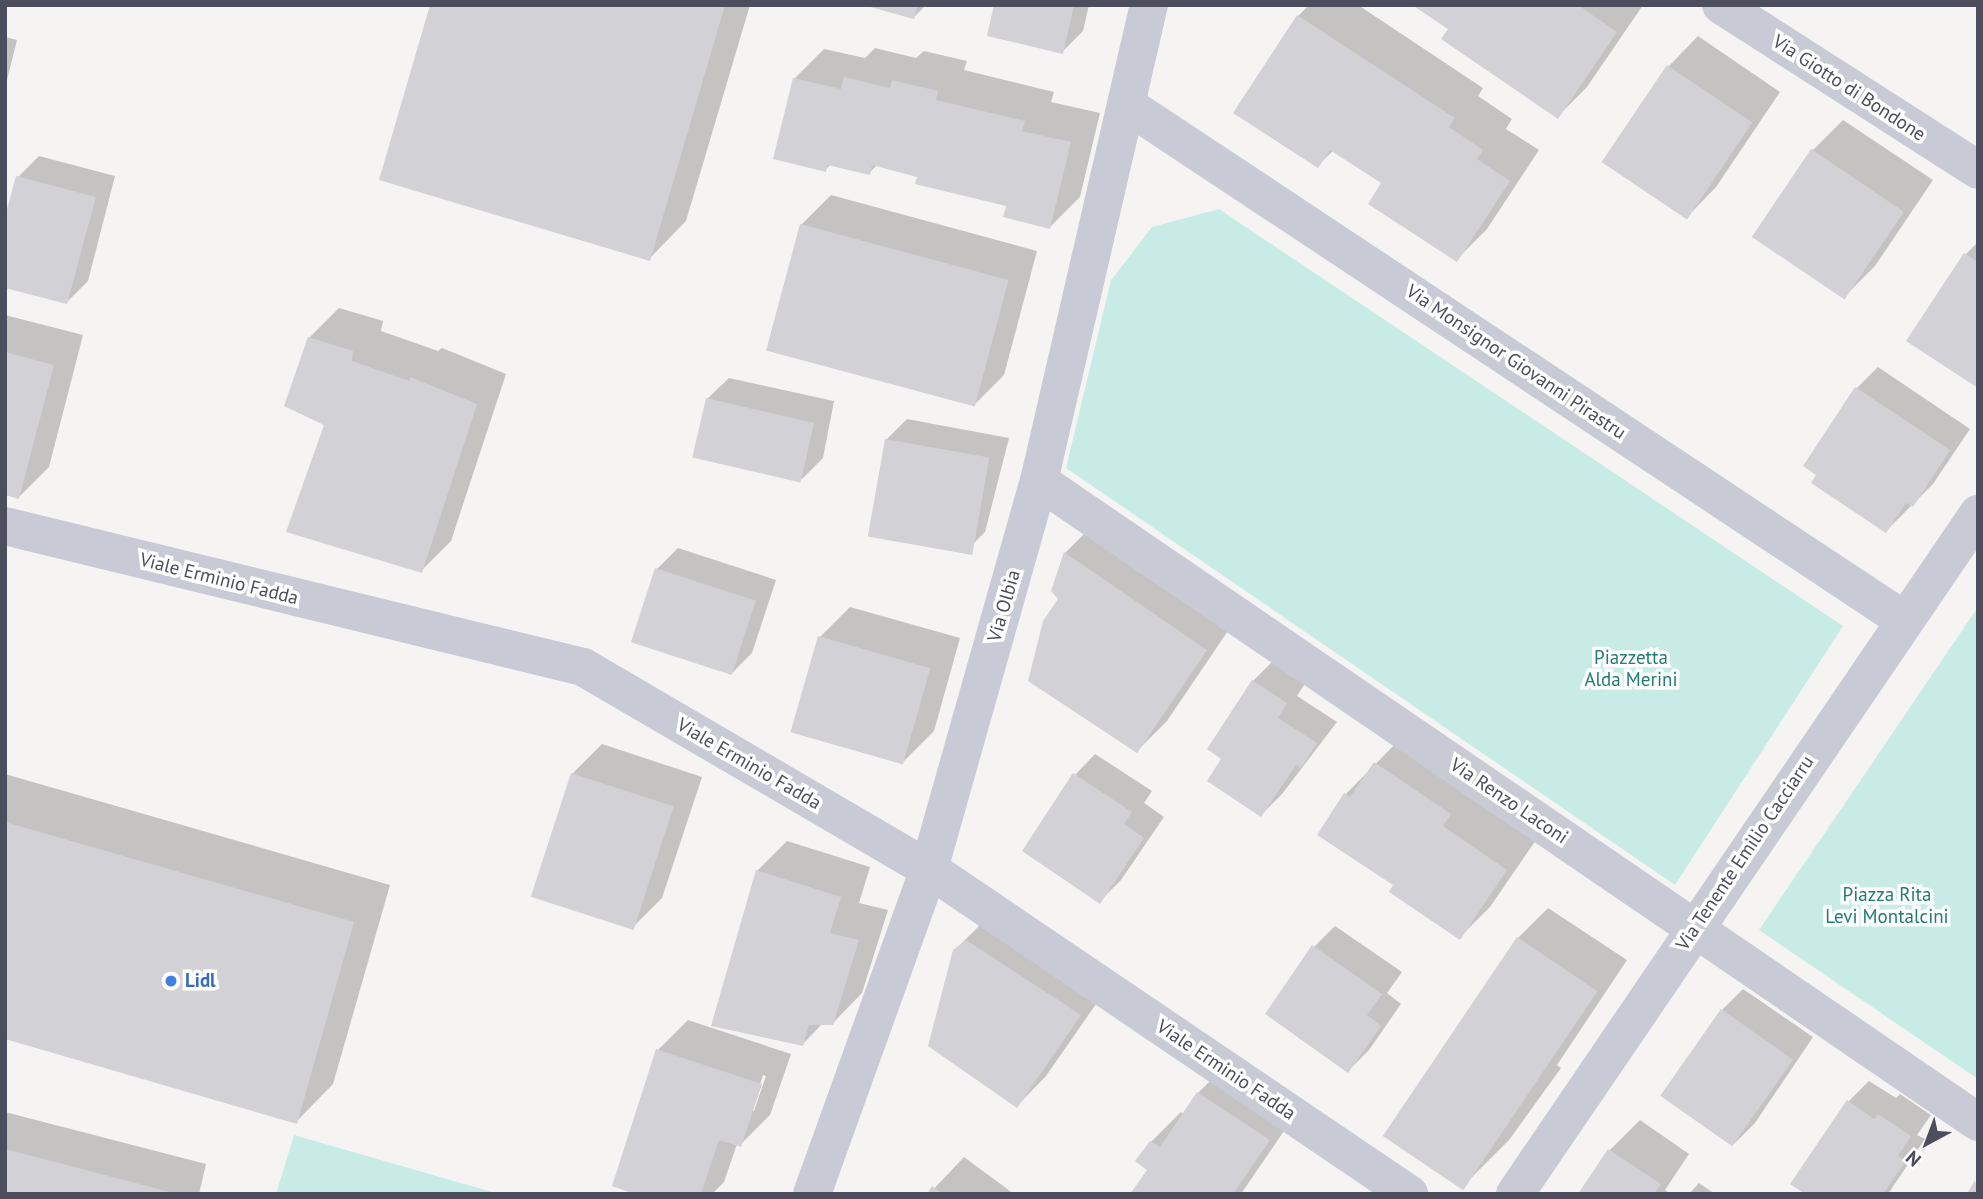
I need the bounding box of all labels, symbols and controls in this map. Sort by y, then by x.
street label: Via Giotto di Bondone [1768,30,1930,146]
street label: Via Monsignor Giovanni Pirastru [1402,280,1630,444]
street label: Viale Erminio Fadda [137,548,301,610]
street label: Via Olbia [983,567,1025,645]
park label: Piazzetta Alda Merini [1584,647,1678,691]
street label: Viale Erminio Fadda [673,713,825,815]
street label: Via Tenente Emilio Cacciarru [1671,751,1819,955]
street label: Via Renzo Laconi [1446,753,1572,849]
park label: Piazza Rita Levi Montalcini [1825,884,1949,928]
place label: Lidl [185,970,216,992]
marker: Lidl [163,973,179,989]
street label: Viale Erminio Fadda [1152,1015,1300,1125]
north arrow [1892,1108,1962,1178]
text: N [1901,1146,1926,1172]

